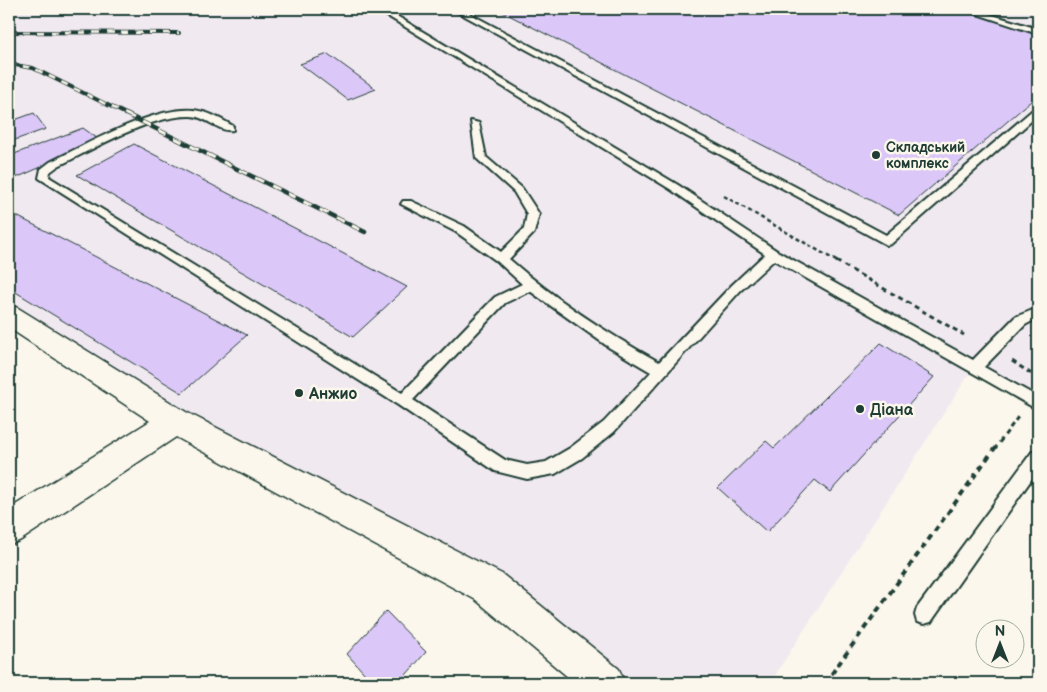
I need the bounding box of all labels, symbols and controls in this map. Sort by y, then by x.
place label: Складський комплекс [886,139,965,172]
marker: Складський комплекс [870,149,882,161]
place label: Анжио [308,385,357,404]
marker: Анжио [293,387,305,399]
place label: Діана [870,401,914,420]
marker: Діана [854,403,866,415]
north arrow [974,620,1024,670]
text: N [995,623,1005,640]

